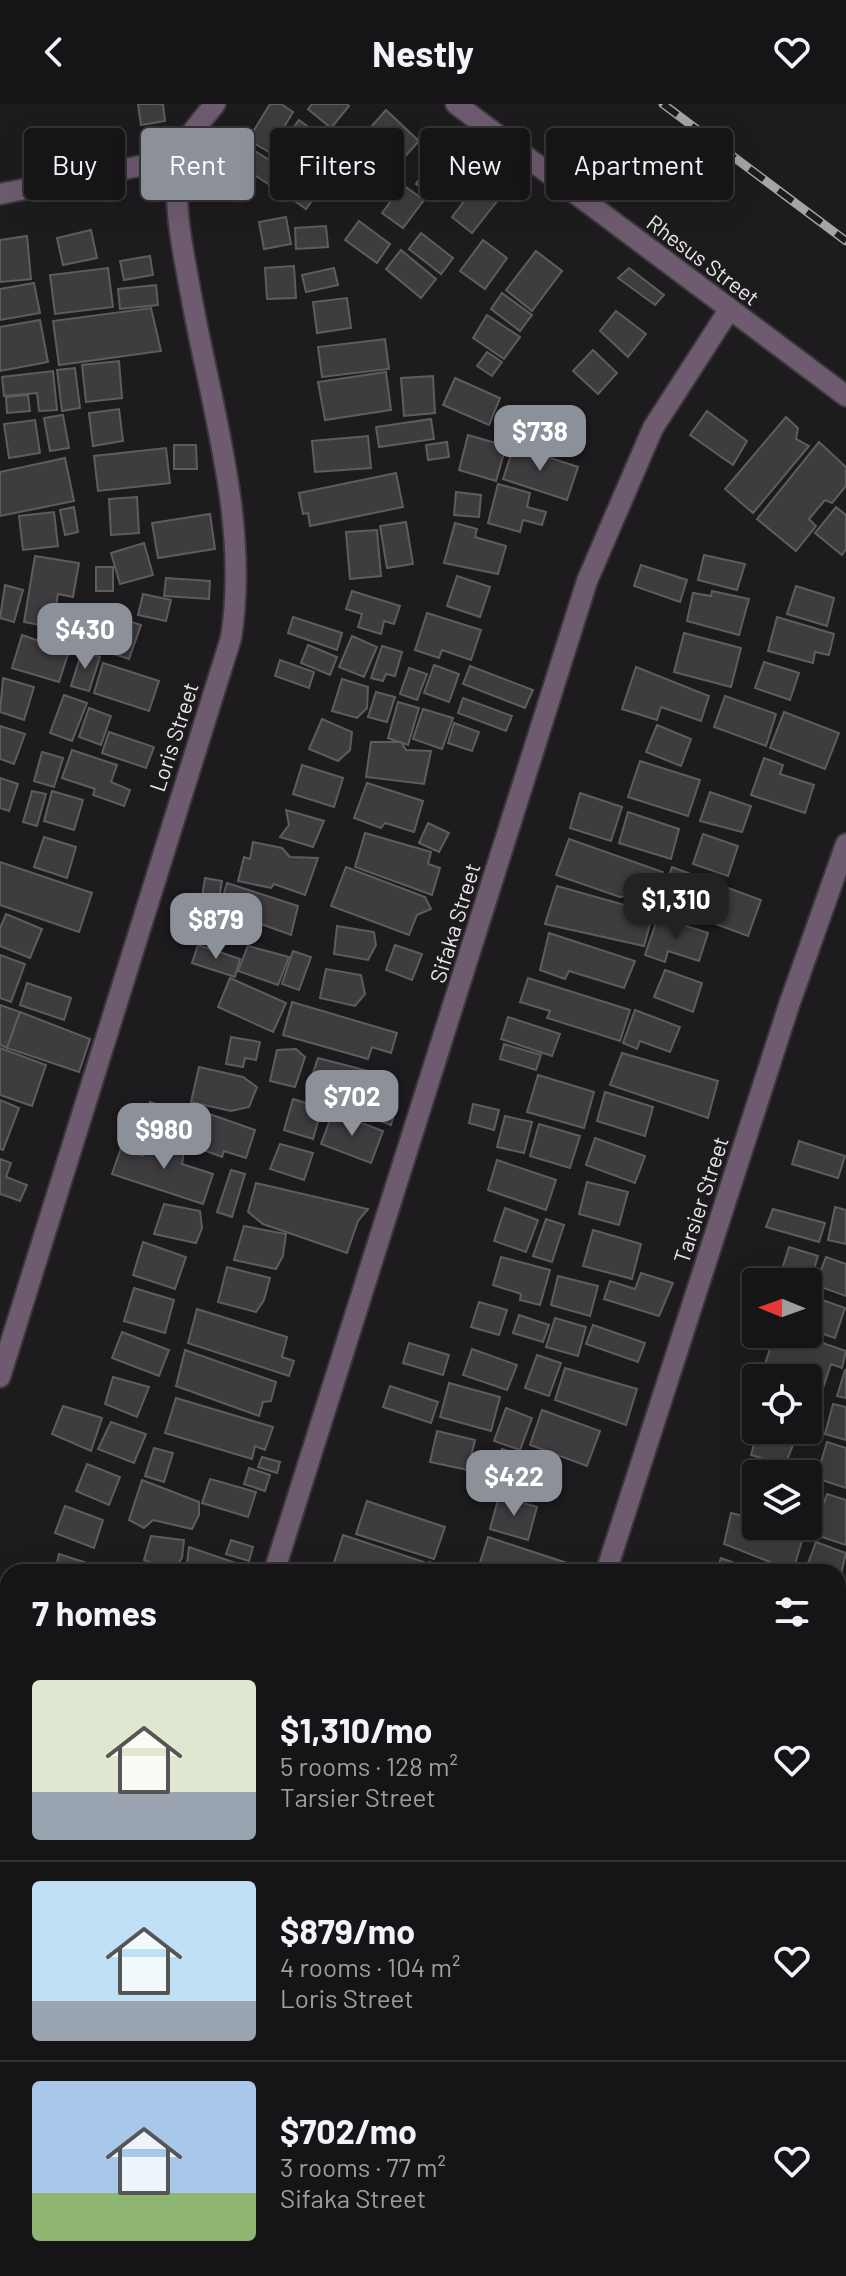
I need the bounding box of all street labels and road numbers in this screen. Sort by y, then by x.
street label: Rhesus Street [642,208,765,310]
street label: Loris Street [143,679,203,795]
street label: Sifaka Street [424,860,485,986]
street label: Tarsier Street [667,1133,733,1266]

